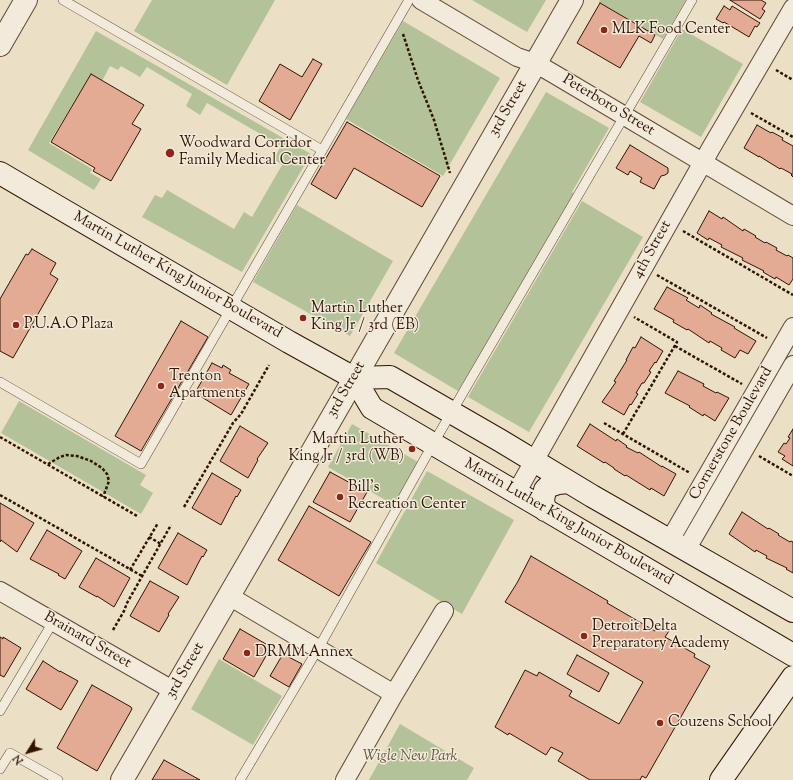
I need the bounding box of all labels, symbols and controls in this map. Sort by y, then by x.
place label: MLK Food Center [612,21,730,39]
marker: MLK Food Center [599,25,609,35]
street label: Peterboro Street [559,71,657,141]
street label: 3rd Street [486,78,532,140]
place label: Woodward Corridor Family Medical Center [179,135,325,170]
marker: Woodward Corridor Family Medical Center [164,147,176,159]
street label: Martin Luther King Junior Boulevard [69,209,285,343]
street label: 4th Street [630,218,676,282]
place label: Martin Luther King Jr / 3rd (EB) [311,300,419,335]
marker: Martin Luther King Jr / 3rd (EB) [298,313,308,323]
place label: P.U.A.O Plaza [24,316,113,334]
marker: P.U.A.O Plaza [11,320,21,330]
street label: 3rd Street [324,359,370,421]
street label: Cornerstone Boulevard [687,364,777,504]
place label: Trenton Apartments [169,368,246,403]
marker: Trenton Apartments [156,381,166,391]
place label: Martin Luther King Jr / 3rd (WB) [288,431,404,466]
marker: Martin Luther King Jr / 3rd (WB) [407,444,417,454]
street label: Martin Luther King Junior Boulevard [460,456,676,590]
place label: Bill's Recreation Center [348,479,466,514]
marker: Bill's Recreation Center [335,492,345,502]
street label: Brainard Street [40,609,134,673]
place label: Detroit Delta Preparatory Academy [592,618,729,653]
marker: Detroit Delta Preparatory Academy [579,631,589,641]
street label: 3rd Street [163,640,209,702]
place label: DRMM Annex [255,644,353,662]
marker: DRMM Annex [242,648,252,658]
place label: Couzens School [668,714,772,732]
marker: Couzens School [655,718,665,728]
north arrow [8,732,48,772]
park label: Wigle New Park [363,748,457,766]
text: N [9,751,27,768]

